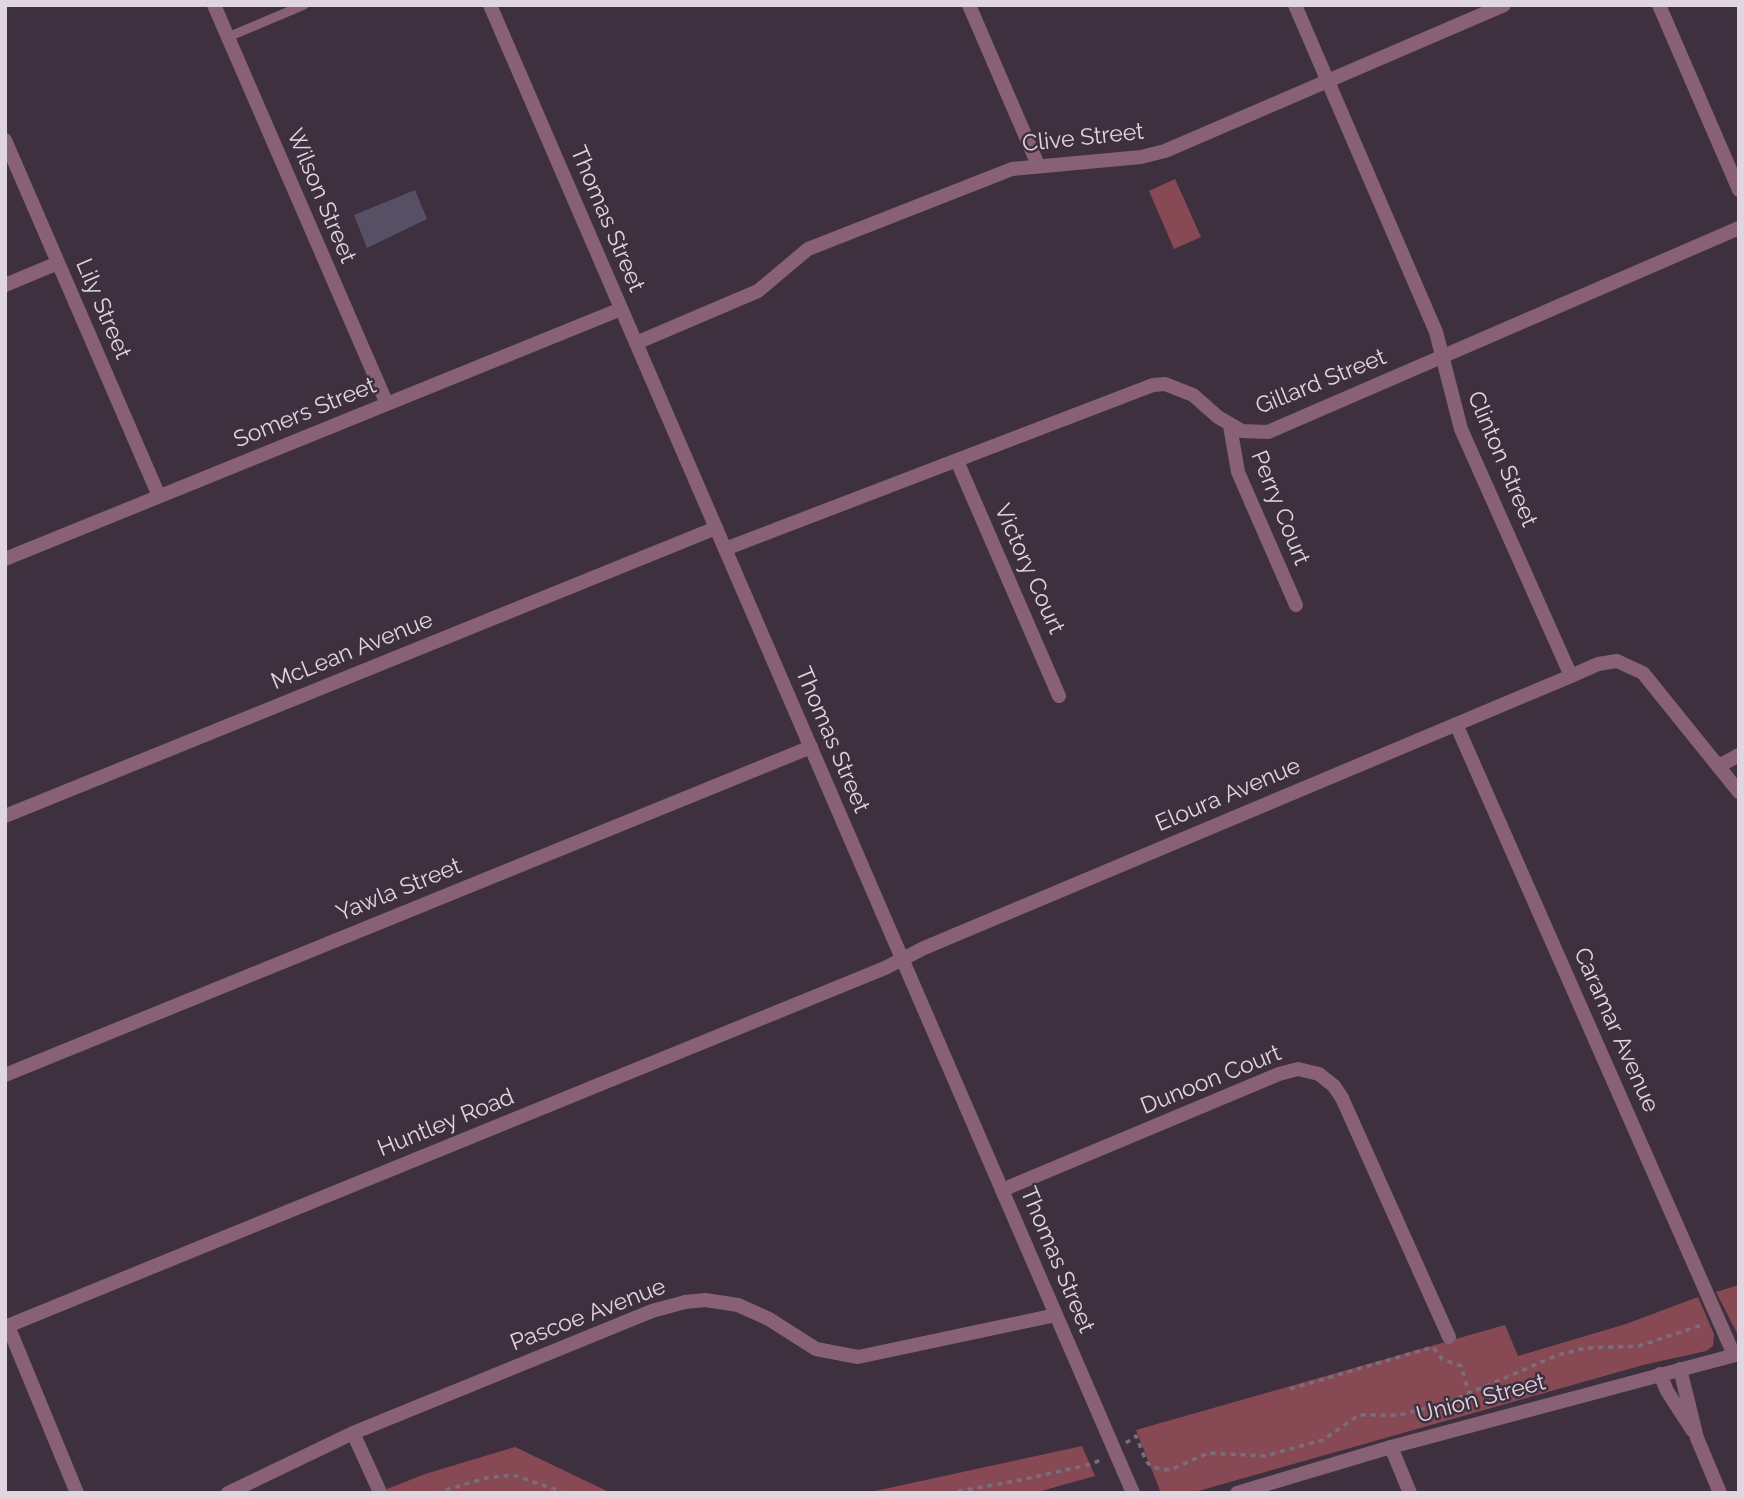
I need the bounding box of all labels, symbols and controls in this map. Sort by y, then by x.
street label: Clive Street [1021,118,1145,158]
street label: Wilson Street [280,125,362,267]
street label: Thomas Street [564,142,650,296]
street label: Lily Street [70,255,136,363]
street label: Gillard Street [1252,343,1390,421]
street label: Somers Street [230,372,380,454]
street label: Clinton Street [1461,387,1543,531]
street label: Perry Court [1245,447,1315,569]
street label: Victory Court [988,500,1070,638]
street label: McLean Avenue [267,606,437,696]
street label: Thomas Street [789,663,875,817]
street label: Eloura Avenue [1151,752,1305,838]
street label: Yawla Street [333,852,465,928]
street label: Caramar Avenue [1567,943,1665,1117]
street label: Dunoon Court [1137,1039,1285,1121]
street label: Huntley Road [374,1083,518,1163]
street label: Thomas Street [1014,1183,1100,1337]
street label: Pascoe Avenue [506,1273,670,1357]
street label: Union Street [1413,1369,1549,1429]

